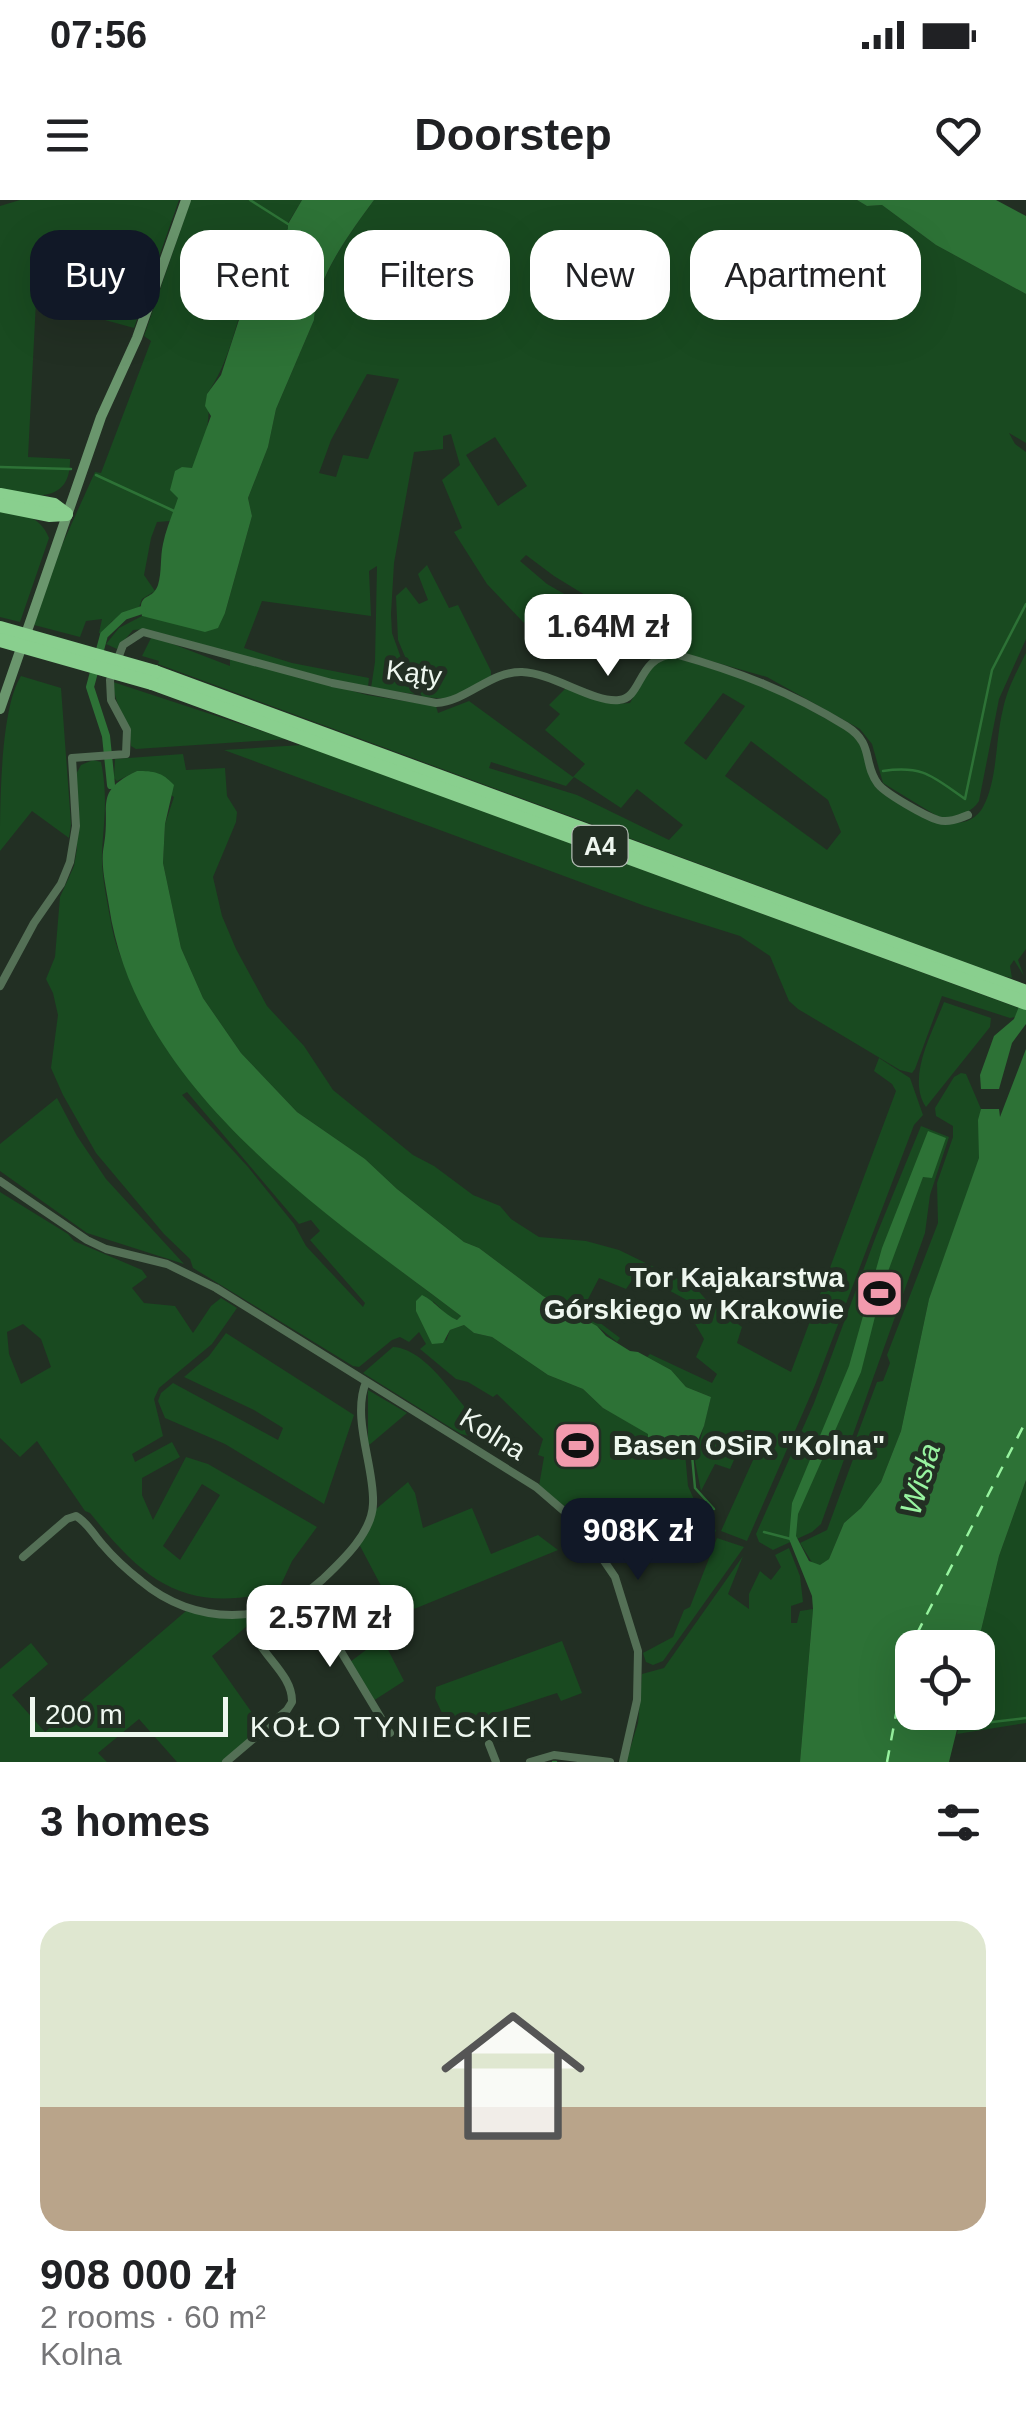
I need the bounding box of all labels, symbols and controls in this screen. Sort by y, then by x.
text: 07:56 [50,14,147,56]
icon: menu [40,108,95,163]
icon: heart [931,108,986,163]
text: Doorstep [414,109,612,160]
chip: Buy [30,230,160,320]
chip: Rent [180,230,324,320]
chip: Filters [344,230,510,320]
chip: New [530,230,670,320]
chip: Apartment [690,230,921,320]
pin: 1.64M zł [505,594,711,679]
text: 1.64M zł [547,608,669,644]
street label: Kąty [384,654,444,692]
road number: A4 [572,826,628,866]
place label: Tor Kajakarstwa Górskiego w Krakowie [544,1262,844,1325]
sports icon: Tor Kajakarstwa Górskiego w Krakowie [853,1267,905,1319]
street label: Kolna [454,1402,532,1466]
sports icon: Basen OSiR "Kolna" [552,1419,604,1471]
place label: Basen OSiR "Kolna" [613,1430,885,1461]
water label: Wisła [894,1439,946,1519]
pin: 908K zł [546,1498,730,1583]
text: 908K zł [583,1512,693,1548]
pin: 2.57M zł [227,1585,433,1670]
text: 2.57M zł [269,1599,391,1635]
map controls [895,1630,995,1730]
button: locate [895,1630,995,1730]
scale bar [30,1692,228,1736]
text: 200 m [45,1699,123,1730]
district label: KOŁO TYNIECKIE [250,1710,534,1743]
icon: filters [931,1795,986,1850]
text: 3 homes [40,1798,210,1845]
icon: home [423,1986,603,2166]
text: 908 000 zł [40,2251,236,2298]
text: 2 rooms · 60 m² [40,2299,266,2335]
text: Kolna [40,2336,122,2372]

